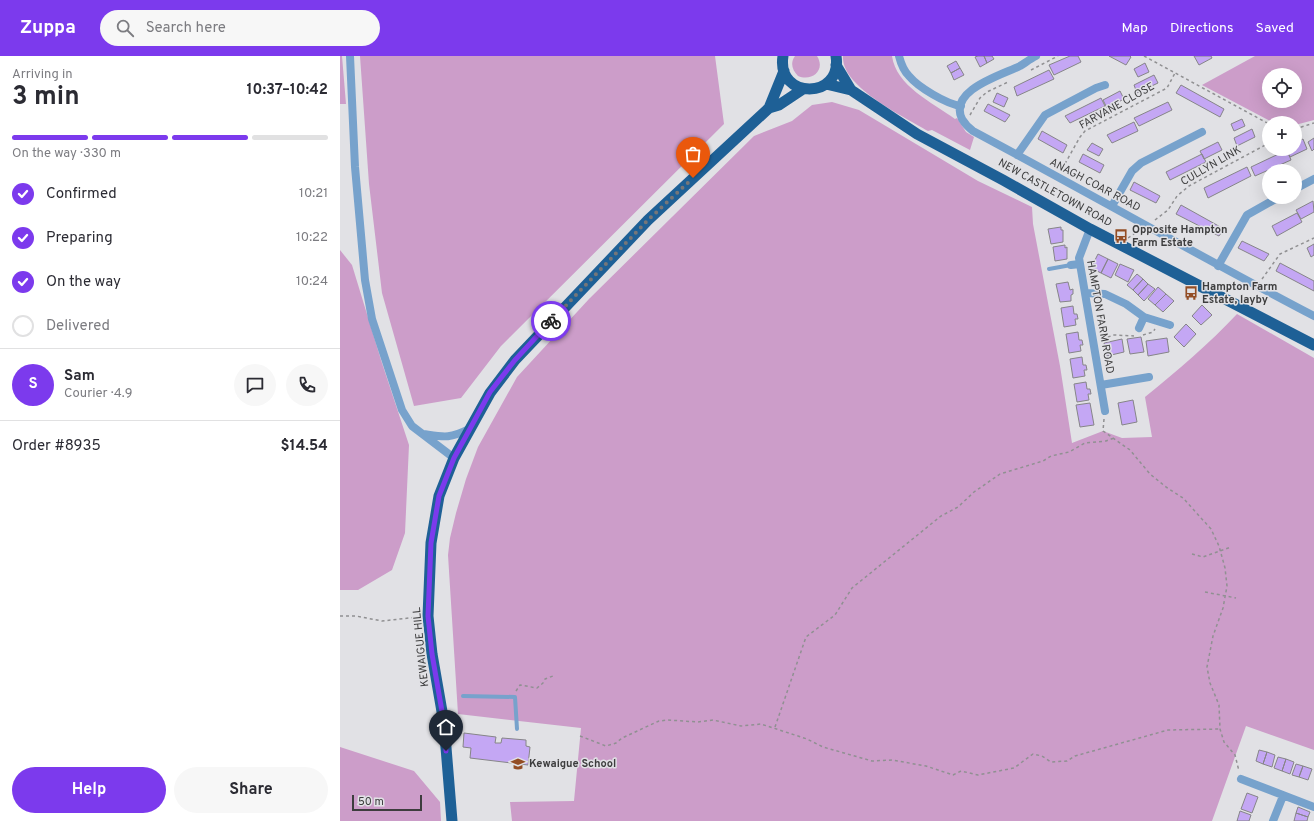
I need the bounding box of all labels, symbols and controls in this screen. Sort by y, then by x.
search box [100,10,380,46]
text: Zuppa [20,16,76,40]
icon: search [114,17,136,39]
text: Search here [146,19,226,38]
text: Map [1122,20,1148,37]
text: Directions [1170,20,1234,37]
text: Saved [1256,20,1294,37]
text: Arriving in [12,67,73,83]
map controls [1262,68,1302,204]
button: locate [1262,68,1302,108]
street label: FARVANE CLOSE [1077,80,1157,132]
text: 3 min [12,81,80,114]
text: 10:37–10:42 [247,81,328,100]
button: + [1262,116,1302,156]
pin [676,137,710,178]
icon: bag [682,143,704,165]
street label: CULLYN LINK [1178,143,1244,189]
text: On the way · 330 m [12,146,121,162]
street label: ANAGH COAR ROAD [1047,155,1143,215]
street label: NEW CASTLETOWN ROAD [996,156,1114,230]
button: − [1262,164,1302,204]
icon: check [12,183,34,205]
text: Confirmed [46,185,117,204]
text: 10:21 [299,186,328,202]
place label: Opposite Hampton Farm Estate [1132,223,1227,250]
icon: check [12,227,34,249]
bus stop icon: Opposite Hampton Farm Estate [1113,228,1129,244]
text: Preparing [46,229,113,248]
text: 10:22 [296,230,328,246]
street label: HAMPTON FARM ROAD [1083,259,1117,375]
icon: check [12,271,34,293]
text: On the way [46,273,121,292]
text: 10:24 [296,274,328,290]
place label: Hampton Farm Estate, layby [1202,280,1277,307]
bus stop icon: Hampton Farm Estate, layby [1183,285,1199,301]
courier [531,301,571,341]
icon: bike [540,310,562,332]
text: Delivered [46,317,110,336]
button: chat [234,364,276,406]
button: phone [286,364,328,406]
text: Sam [64,367,95,386]
text: S [28,375,38,394]
text: Courier · 4.9 [64,386,132,402]
text: Order #8935 [12,437,101,456]
text: $14.54 [281,437,328,456]
street label: KEWAIGUE HILL [410,606,432,688]
pin [429,710,463,751]
icon: home [435,716,457,738]
school or university icon: Kewaigue School [510,756,526,772]
place label: Kewaigue School [529,757,616,771]
button: Help [12,767,166,813]
button: Share [174,767,328,813]
scale bar [352,793,422,812]
text: 50 m [358,795,384,809]

